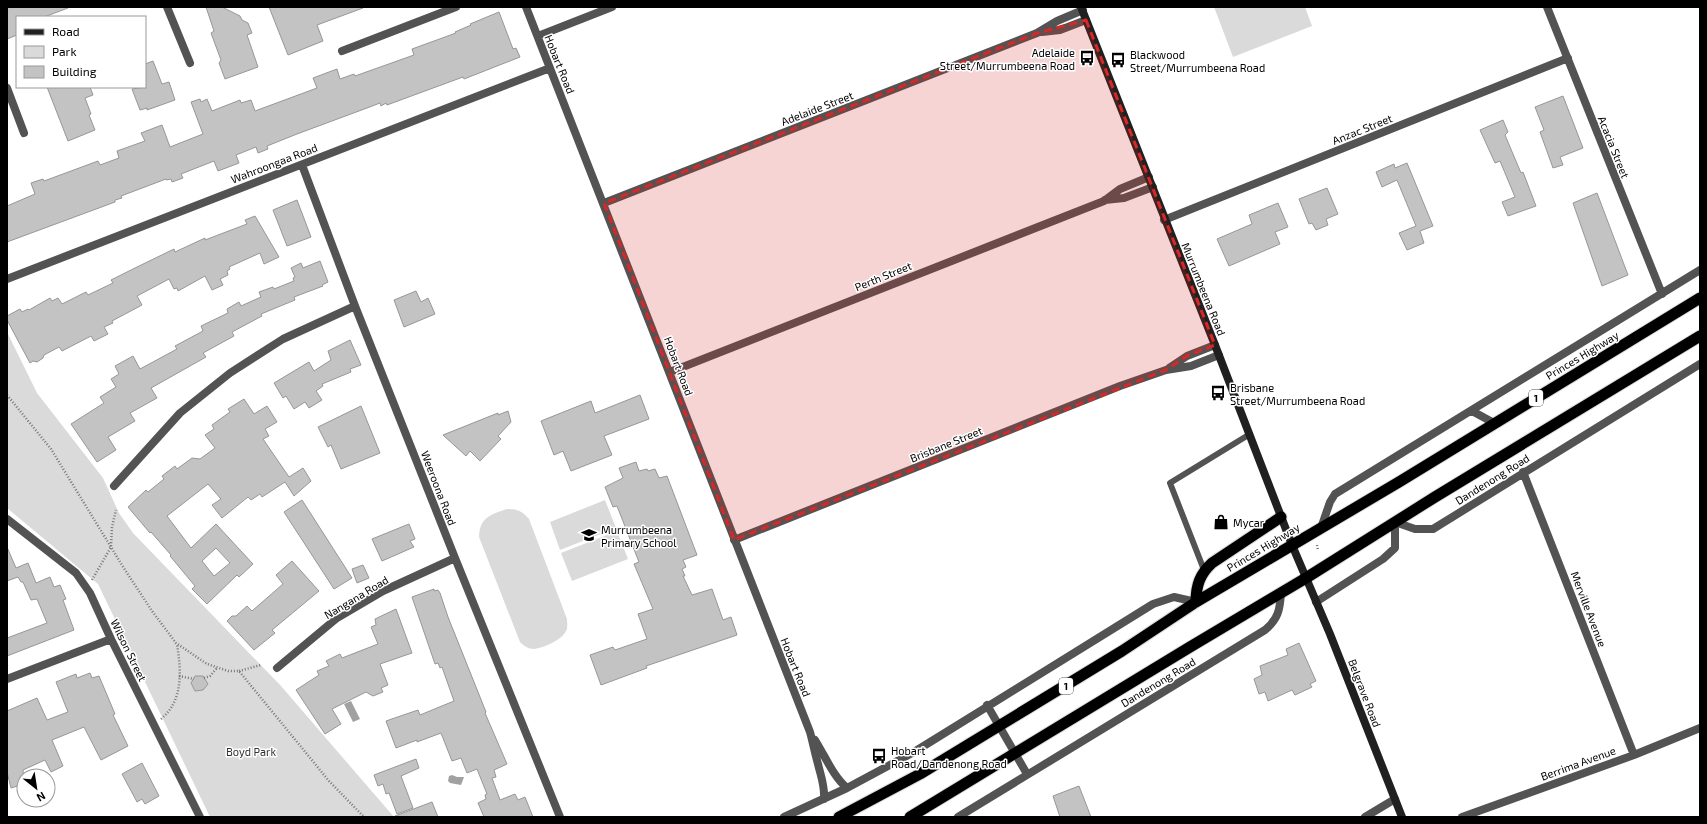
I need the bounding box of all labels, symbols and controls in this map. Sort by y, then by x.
legend [16,16,146,88]
text: Road [52,24,80,38]
street label: Hobart Road [542,33,578,95]
text: Park [52,44,77,58]
place label: Adelaide Street/Murrumbeena Road [940,46,1075,72]
place label: Blackwood Street/Murrumbeena Road [1130,48,1265,74]
bus stop icon: Adelaide Street/Murrumbeena Road [1078,49,1096,67]
bus stop icon: Blackwood Street/Murrumbeena Road [1109,51,1127,69]
text: Building [52,64,97,78]
street label: Adelaide Street [779,88,855,128]
street label: Anzac Street [1330,111,1394,147]
street label: Acacia Street [1596,114,1632,180]
street label: Wahroongaa Road [229,140,319,186]
street label: Murrumbeena Road [1179,241,1229,337]
street label: Perth Street [853,259,913,293]
street label: Princes Highway [1543,328,1621,382]
street label: Hobart Road [662,335,696,397]
place label: Brisbane Street/Murrumbeena Road [1230,381,1365,407]
bus stop icon: Brisbane Street/Murrumbeena Road [1209,384,1227,402]
road number: 1 [1529,390,1543,406]
street label: Brisbane Street [908,424,984,464]
street label: Weeroona Road [419,449,459,527]
street label: Dandenong Road [1453,451,1531,507]
shop icon: Mycar [1212,513,1230,531]
place label: Mycar [1233,516,1265,529]
street label: Princes Highway [1224,520,1302,574]
place label: Murrumbeena Primary School [601,523,677,549]
school or university icon: Murrumbeena Primary School [580,526,598,544]
street label: Merville Avenue [1569,569,1609,649]
street label: Nangana Road [322,573,390,621]
street label: Wilson Street [108,617,150,683]
street label: Hobart Road [778,636,814,698]
street label: Dandenong Road [1118,655,1198,709]
street label: Belgrave Road [1346,657,1384,729]
road number: 1 [1059,678,1073,694]
street label: Berrima Avenue [1539,743,1617,783]
place label: Hobart Road/Dandenong Road [891,744,1007,770]
park label: Boyd Park [226,745,276,758]
bus stop icon: Hobart Road/Dandenong Road [870,747,888,765]
north arrow [16,768,56,808]
text: N [35,789,48,805]

